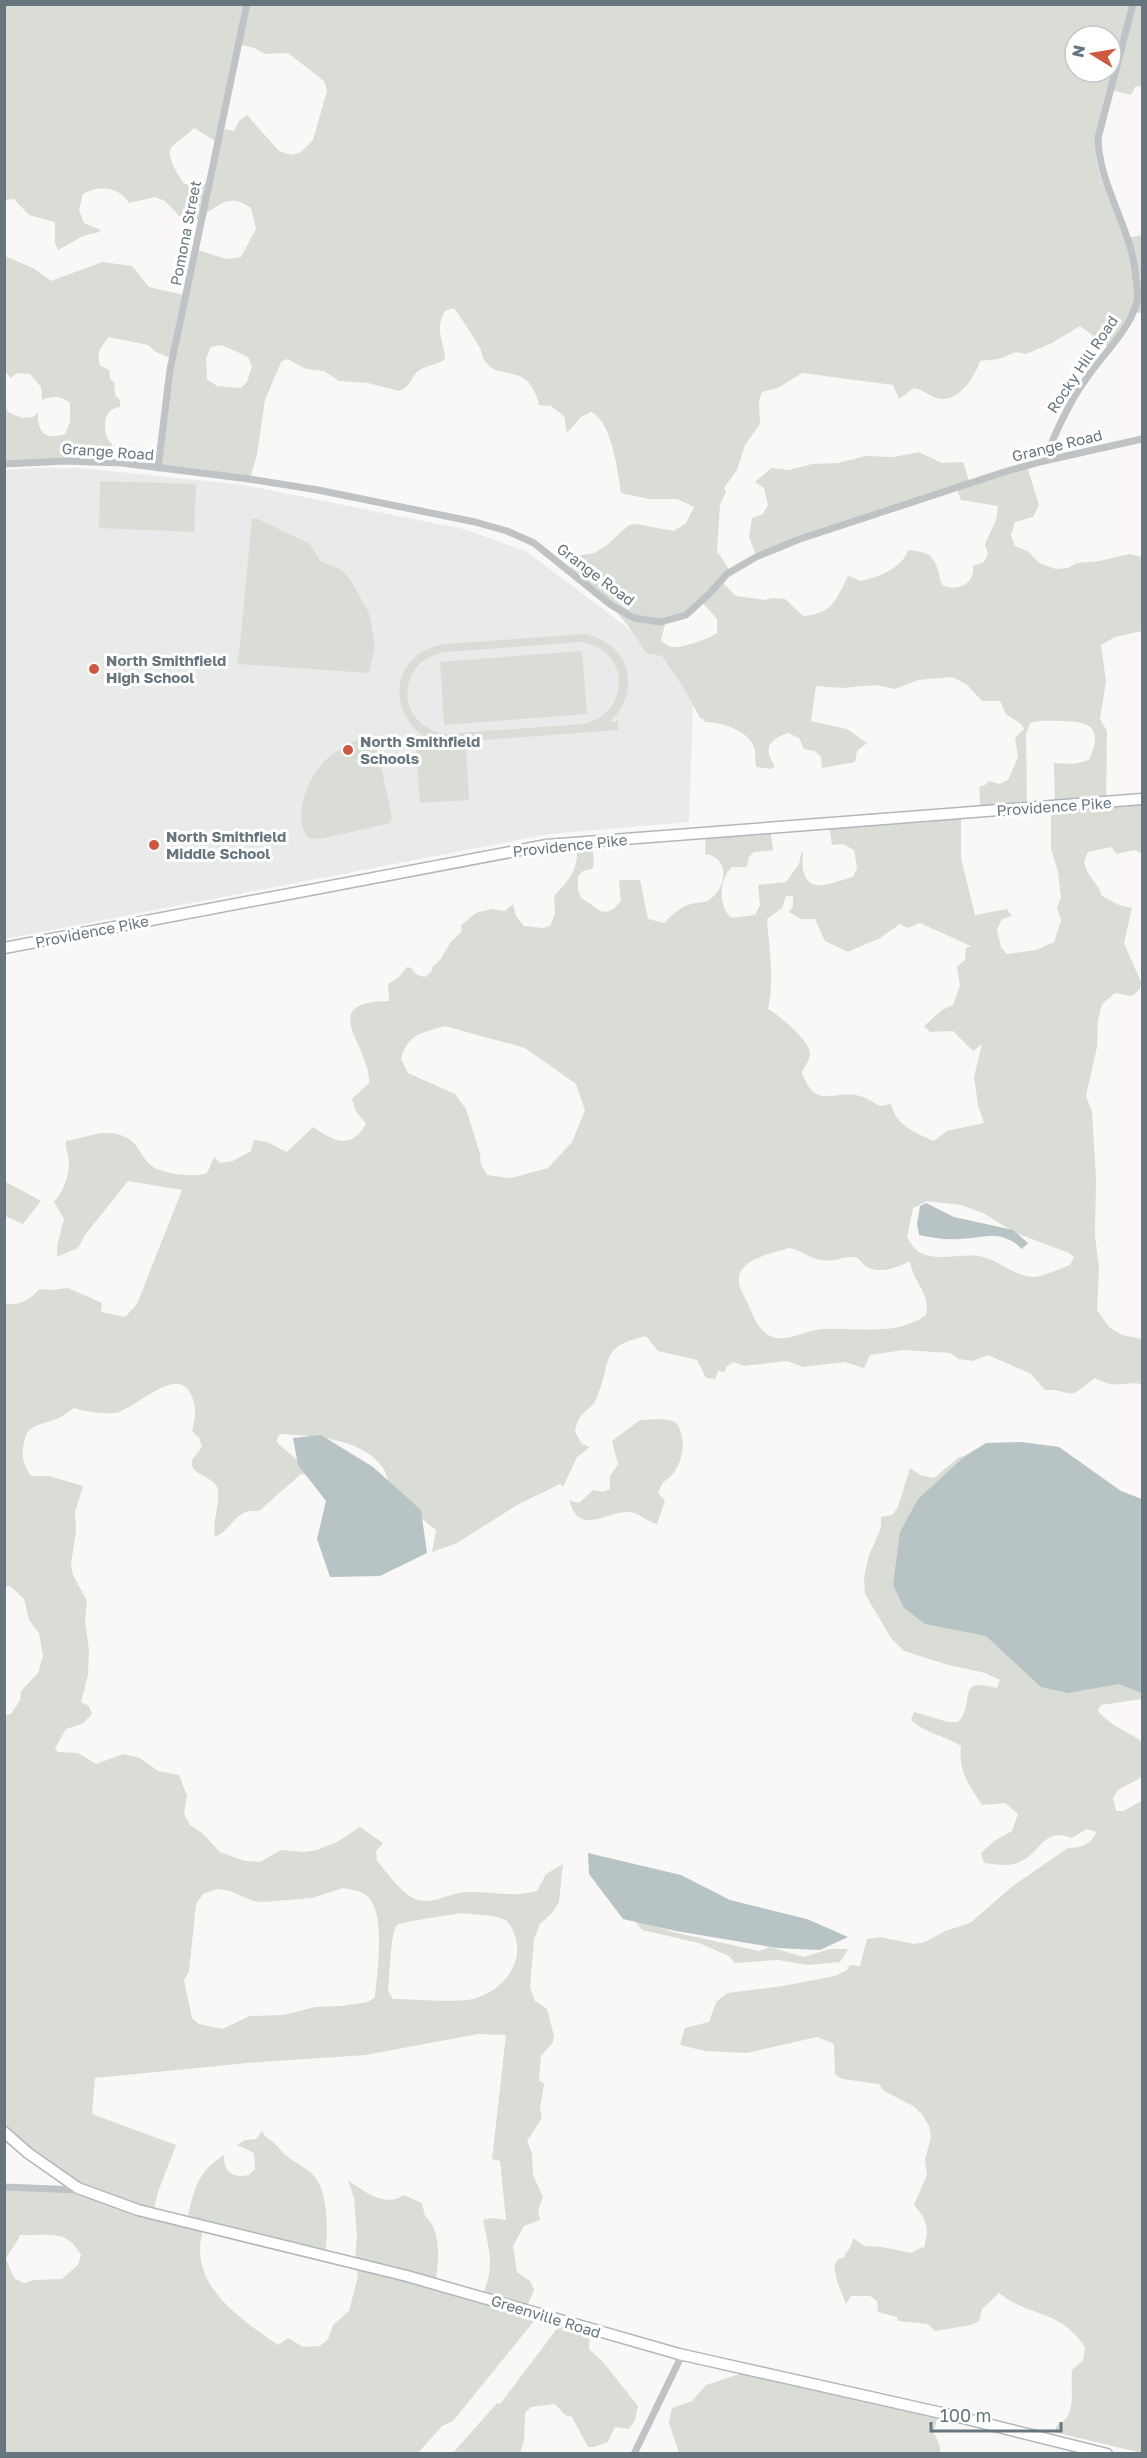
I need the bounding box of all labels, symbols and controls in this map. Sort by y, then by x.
north arrow [1063,24,1123,84]
text: N [1067,43,1089,59]
street label: Pomona Street [166,179,204,287]
street label: Rocky Hill Road [1043,312,1121,416]
street label: Grange Road [1010,425,1104,465]
street label: Grange Road [61,439,155,463]
street label: Grange Road [554,539,638,609]
place label: North Smithfield High School [106,651,226,686]
marker: North Smithfield High School [87,662,101,676]
place label: North Smithfield Schools [360,732,480,767]
marker: North Smithfield Schools [341,743,355,757]
street label: Providence Pike [996,793,1112,819]
place label: North Smithfield Middle School [166,827,286,862]
street label: Providence Pike [512,830,628,860]
marker: North Smithfield Middle School [147,838,161,852]
street label: Providence Pike [34,911,151,951]
street label: Greenville Road [489,2291,603,2341]
scale bar [931,2395,1062,2433]
text: 100 m [940,2404,991,2426]

